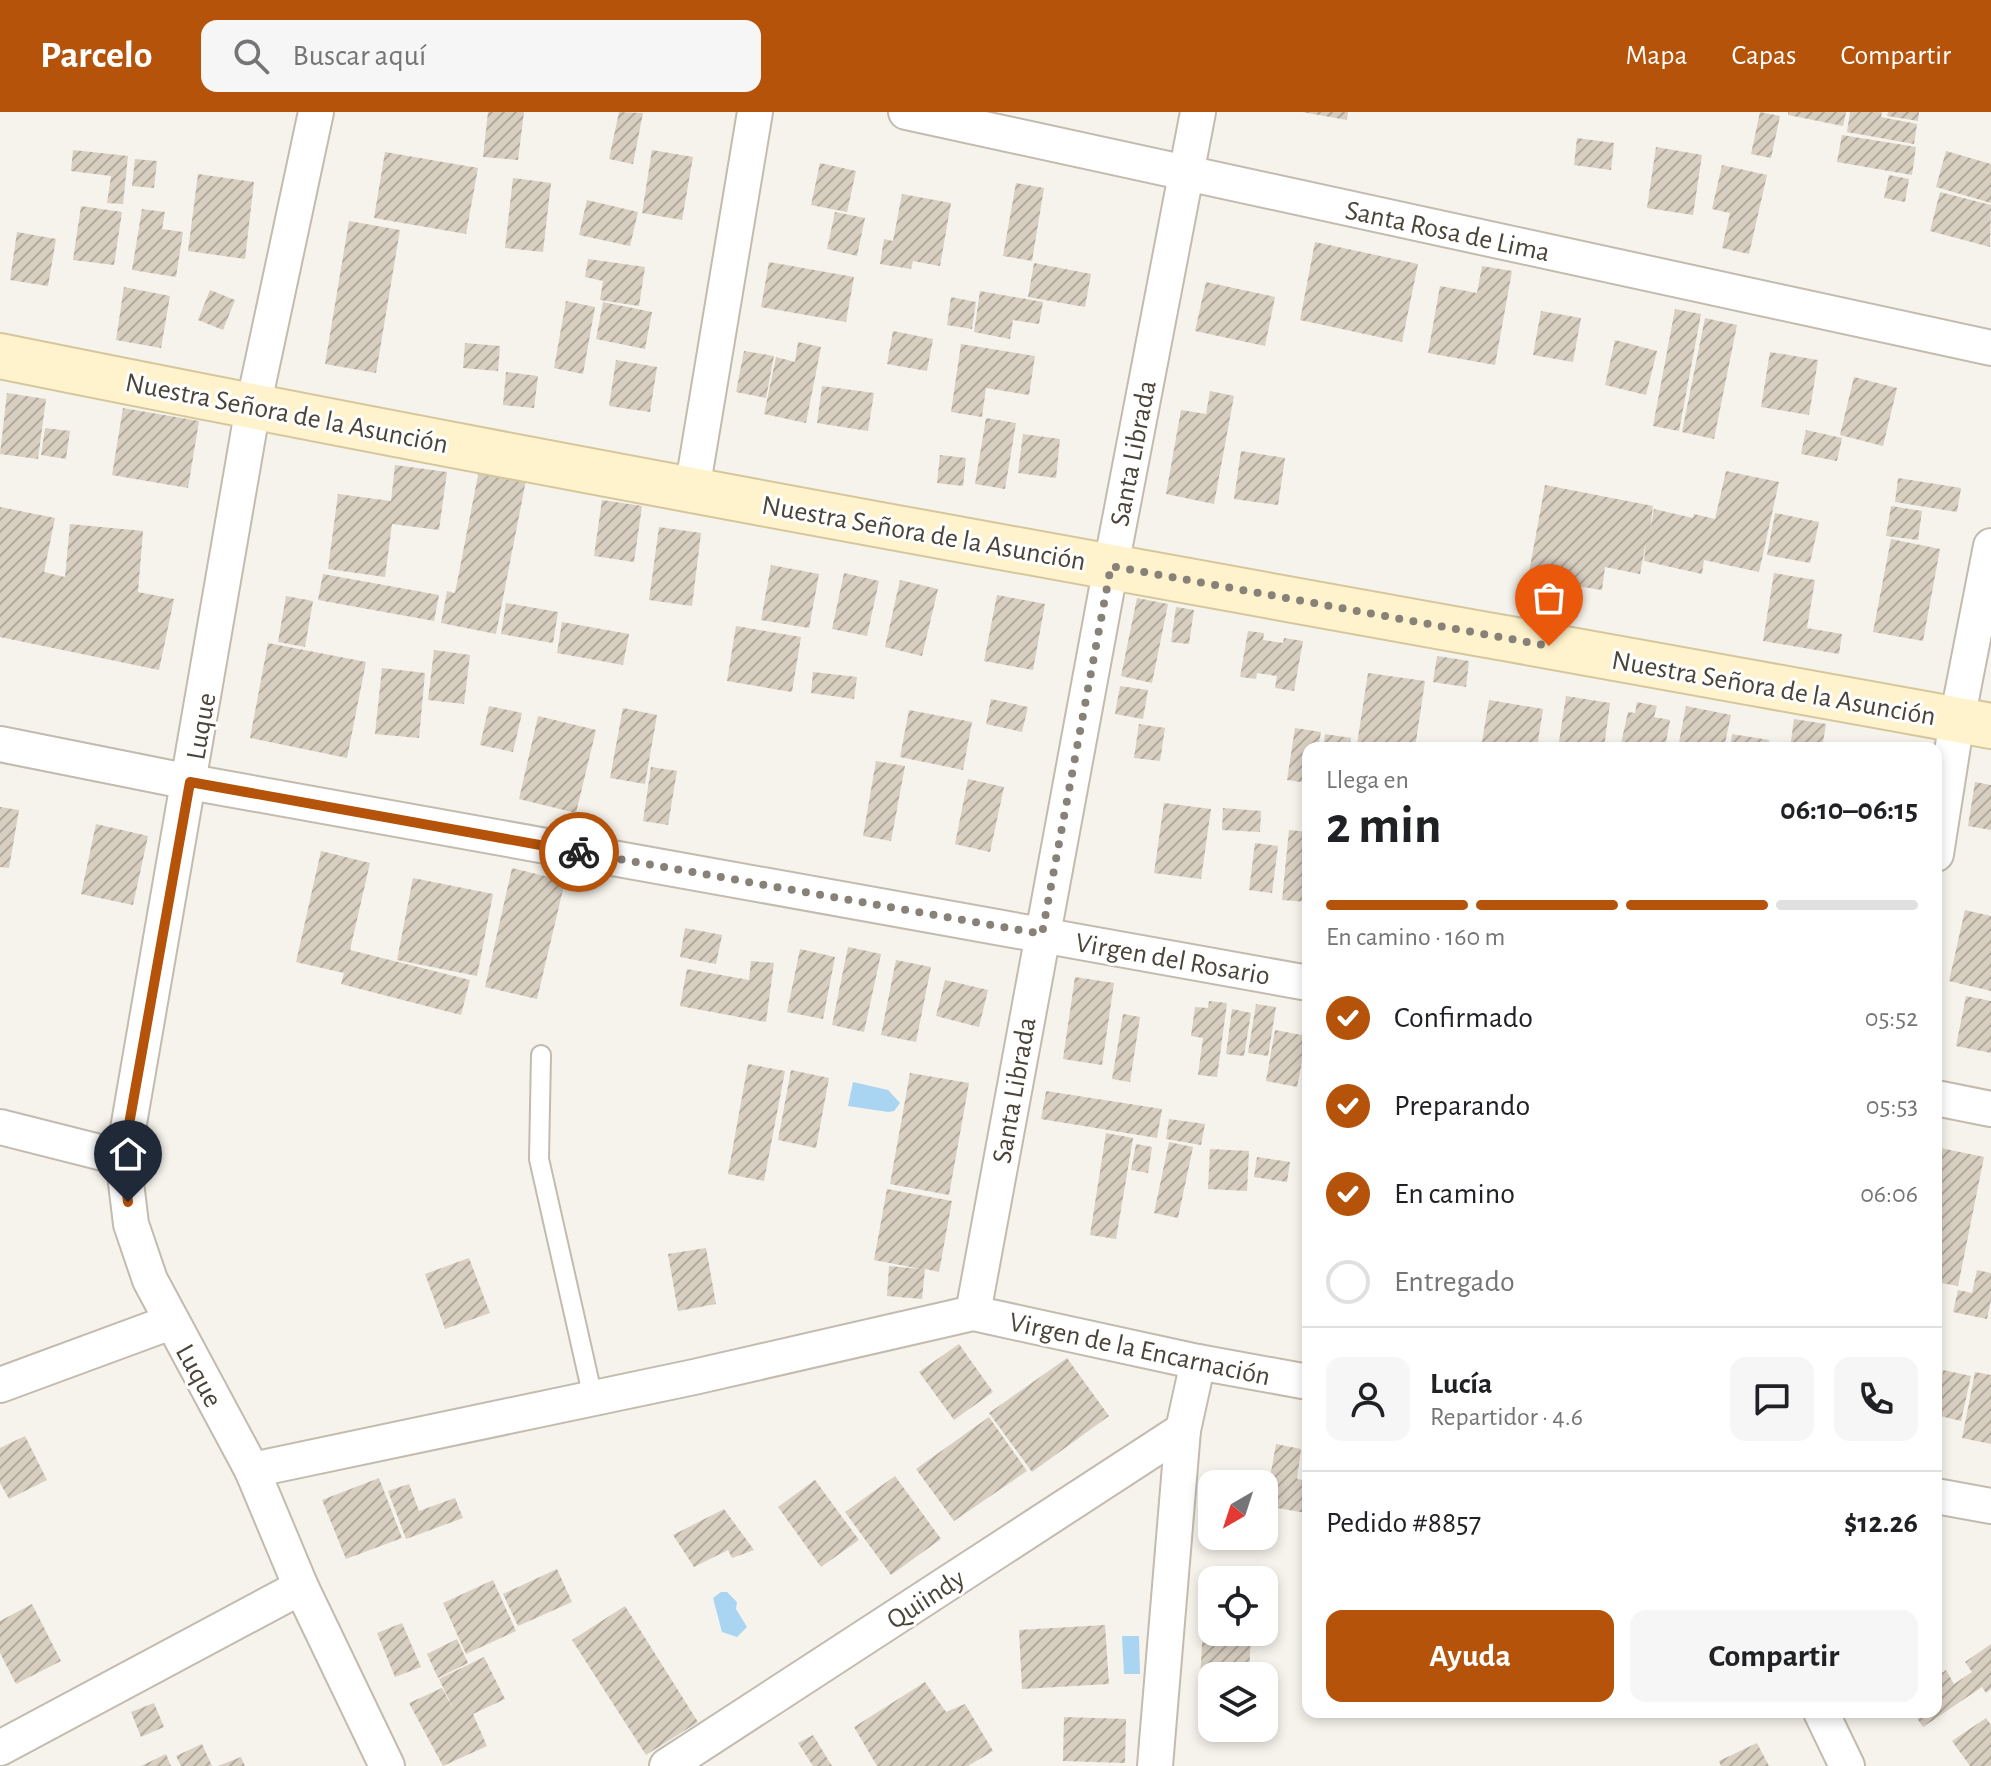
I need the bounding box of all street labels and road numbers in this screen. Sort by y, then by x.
street label: Santa Rosa de Lima [1343,197,1552,267]
street label: Nuestra Señora de la Asunción [123,369,450,459]
street label: Santa Librada [1106,378,1162,529]
street label: Nuestra Señora de la Asunción [760,492,1088,576]
street label: Nuestra Señora de la Asunción [1610,647,1938,731]
street label: Luque [182,691,222,762]
street label: Virgen del Rosario [1073,929,1272,991]
street label: Santa Librada [988,1015,1042,1166]
street label: Virgen de la Encarnación [1006,1309,1273,1391]
street label: Luque [170,1340,227,1412]
street label: Quiindy [882,1564,970,1635]

